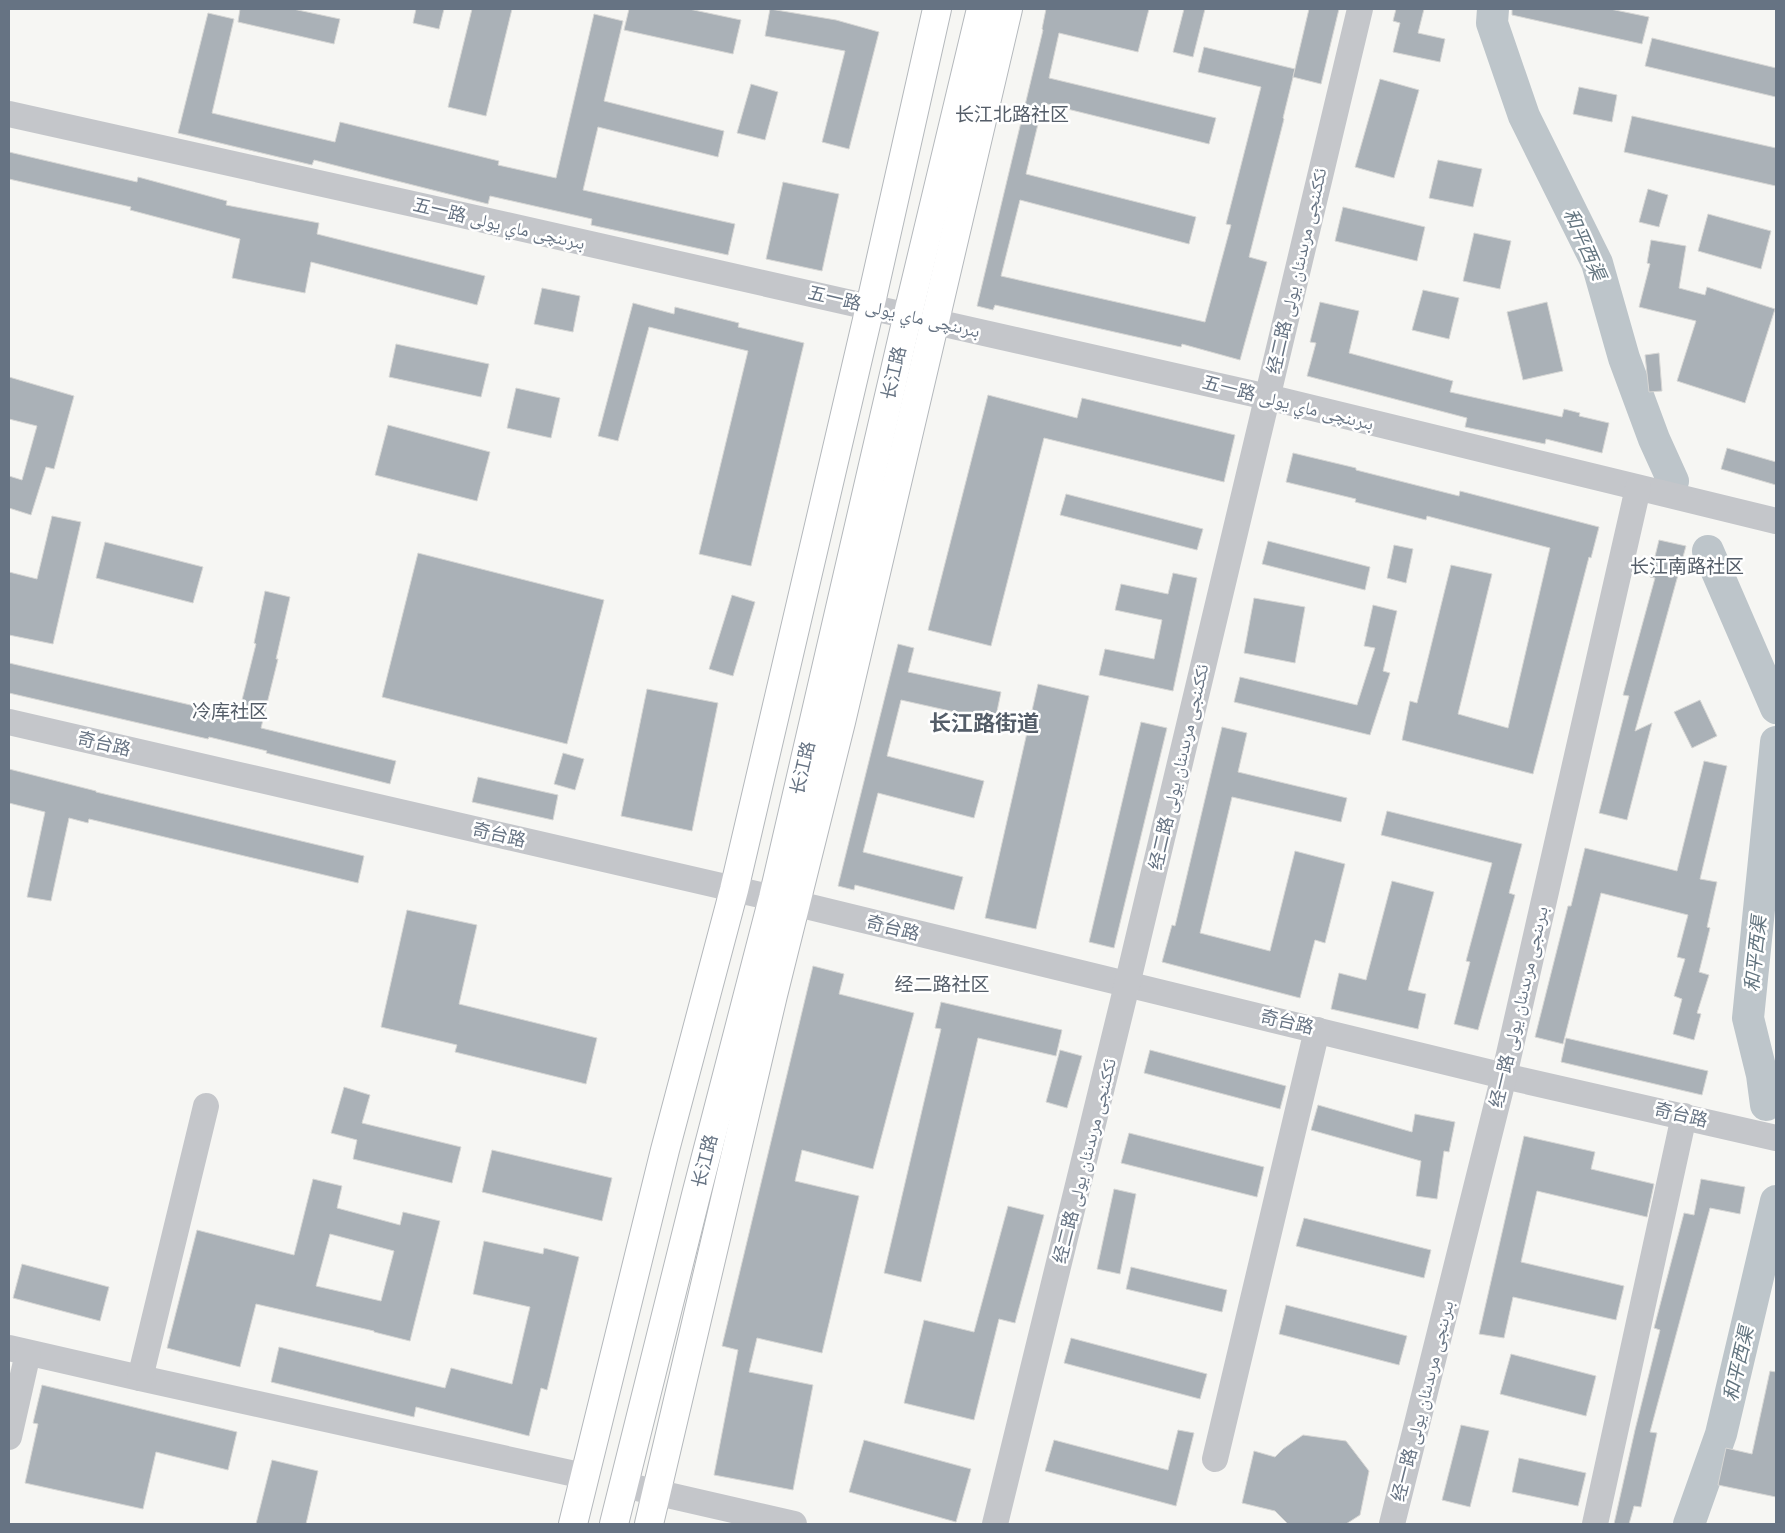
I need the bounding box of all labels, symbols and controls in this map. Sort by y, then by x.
district label: 长江北路社区 [955,103,1069,126]
street label: 经二路 ئككىنجى مرىدىئان يولى [1263,166,1331,376]
street label: 五一路 بىرىنچى ماي يولى [410,193,587,258]
water label: 和平西渠 [1559,205,1612,286]
street label: 五一路 بىرىنچى ماي يولى [805,281,982,346]
street label: 长江路 [877,344,910,402]
street label: 五一路 بىرىنچى ماي يولى [1199,371,1376,438]
district label: 长江南路社区 [1630,555,1744,578]
street label: 经二路 ئككىنجى مرىدىئان يولى [1145,662,1213,872]
district label: 冷库社区 [192,700,268,723]
district label: 长江路街道 [929,710,1039,736]
street label: 奇台路 [75,727,133,760]
street label: 长江路 [786,739,819,797]
street label: 奇台路 [470,818,528,851]
street label: 经一路 بىرىنجى مرىدىئان يولى [1485,904,1553,1110]
street label: 奇台路 [864,911,922,944]
water label: 和平西渠 [1740,912,1771,993]
district label: 经二路社区 [894,973,990,996]
street label: 奇台路 [1258,1005,1316,1038]
street label: 经二路 ئككىنجى مرىدىئان يولى [1049,1056,1121,1266]
street label: 奇台路 [1652,1098,1710,1131]
street label: 长江路 [688,1132,721,1190]
street label: 经一路 بىرىنجى مرىدىئان يولى [1387,1298,1459,1504]
water label: 和平西渠 [1719,1322,1759,1404]

